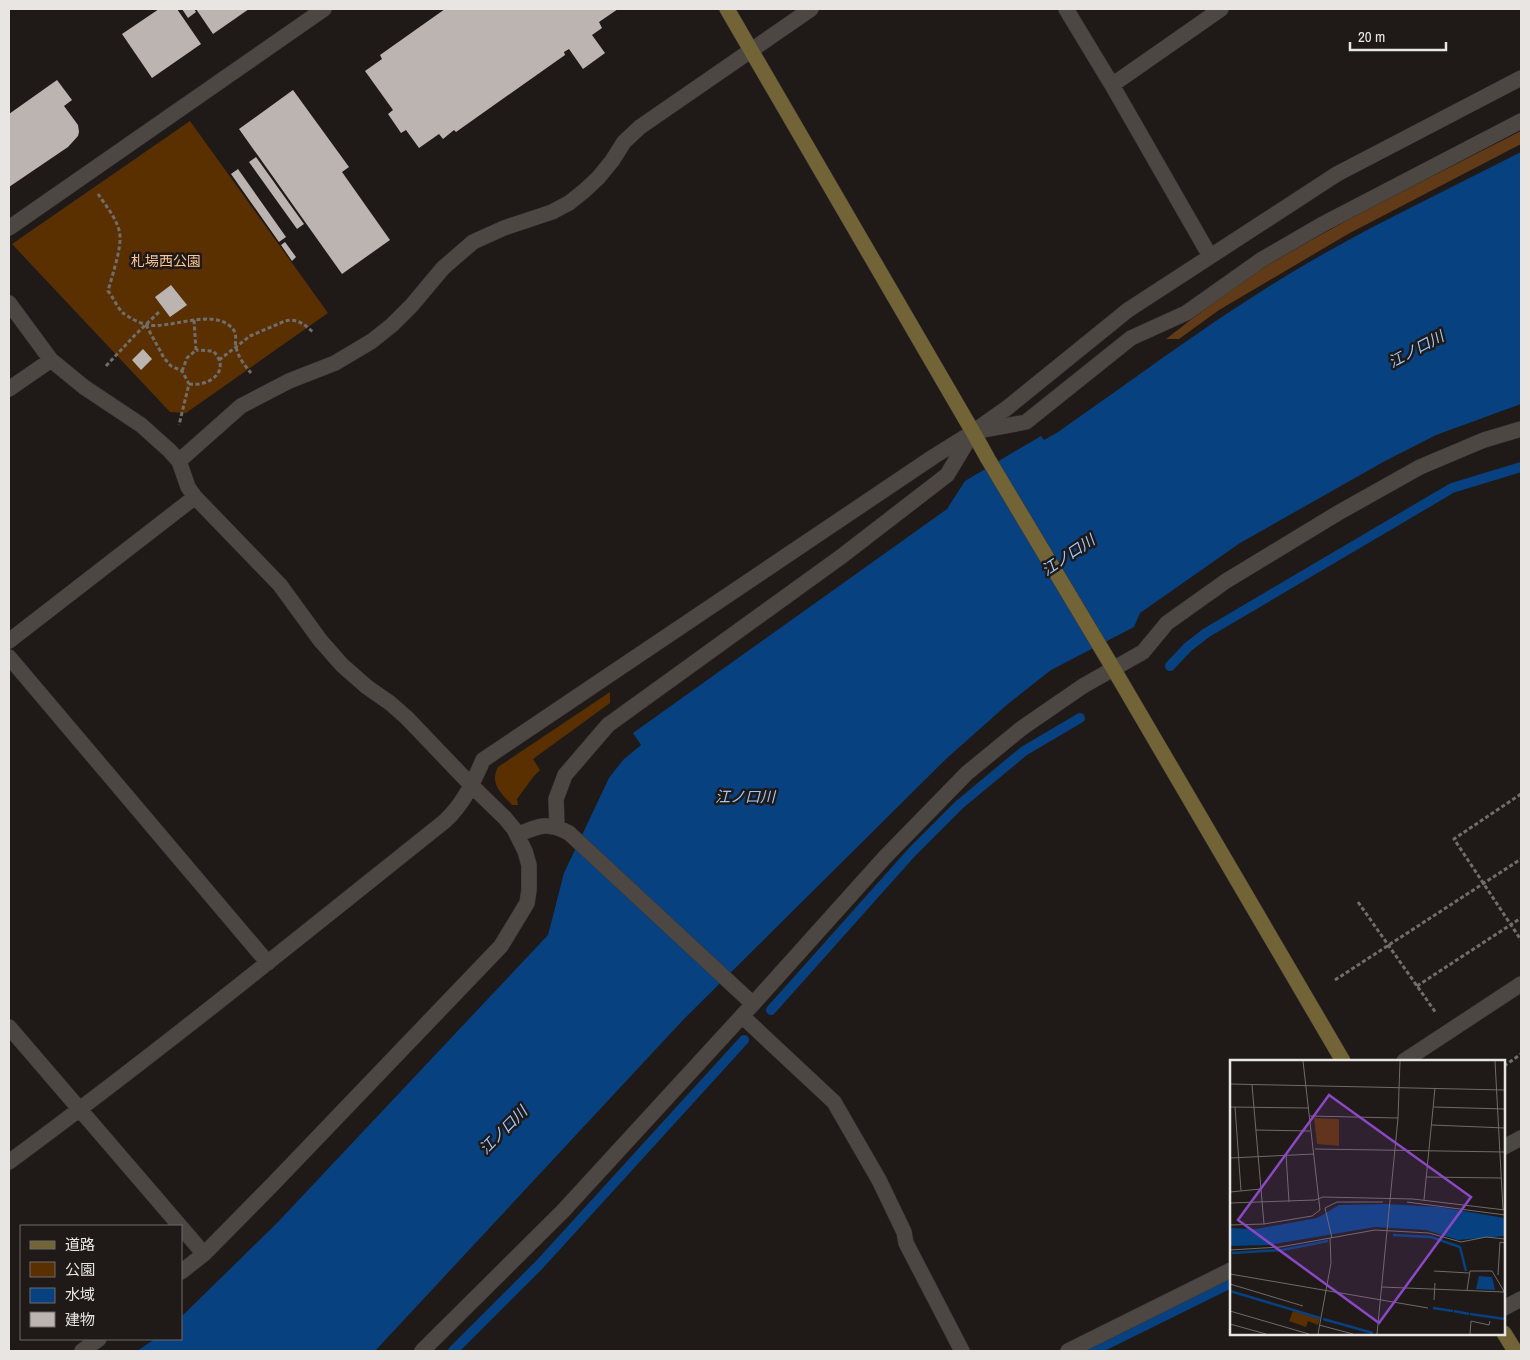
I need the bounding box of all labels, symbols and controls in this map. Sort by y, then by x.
scale bar [1350,20,1446,52]
text: 20 m [1358,26,1385,47]
park label: 札場西公園 [131,252,201,270]
water label: 江ノ口川 [1385,325,1449,372]
water label: 江ノ口川 [1037,528,1100,580]
water label: 江ノ口川 [715,786,777,807]
inset map [1230,1060,1505,1335]
water label: 江ノ口川 [474,1100,533,1159]
legend [20,1225,182,1340]
text: 道路 [65,1234,95,1255]
text: 公園 [65,1259,95,1280]
text: 水域 [65,1284,95,1305]
text: 建物 [65,1309,95,1330]

